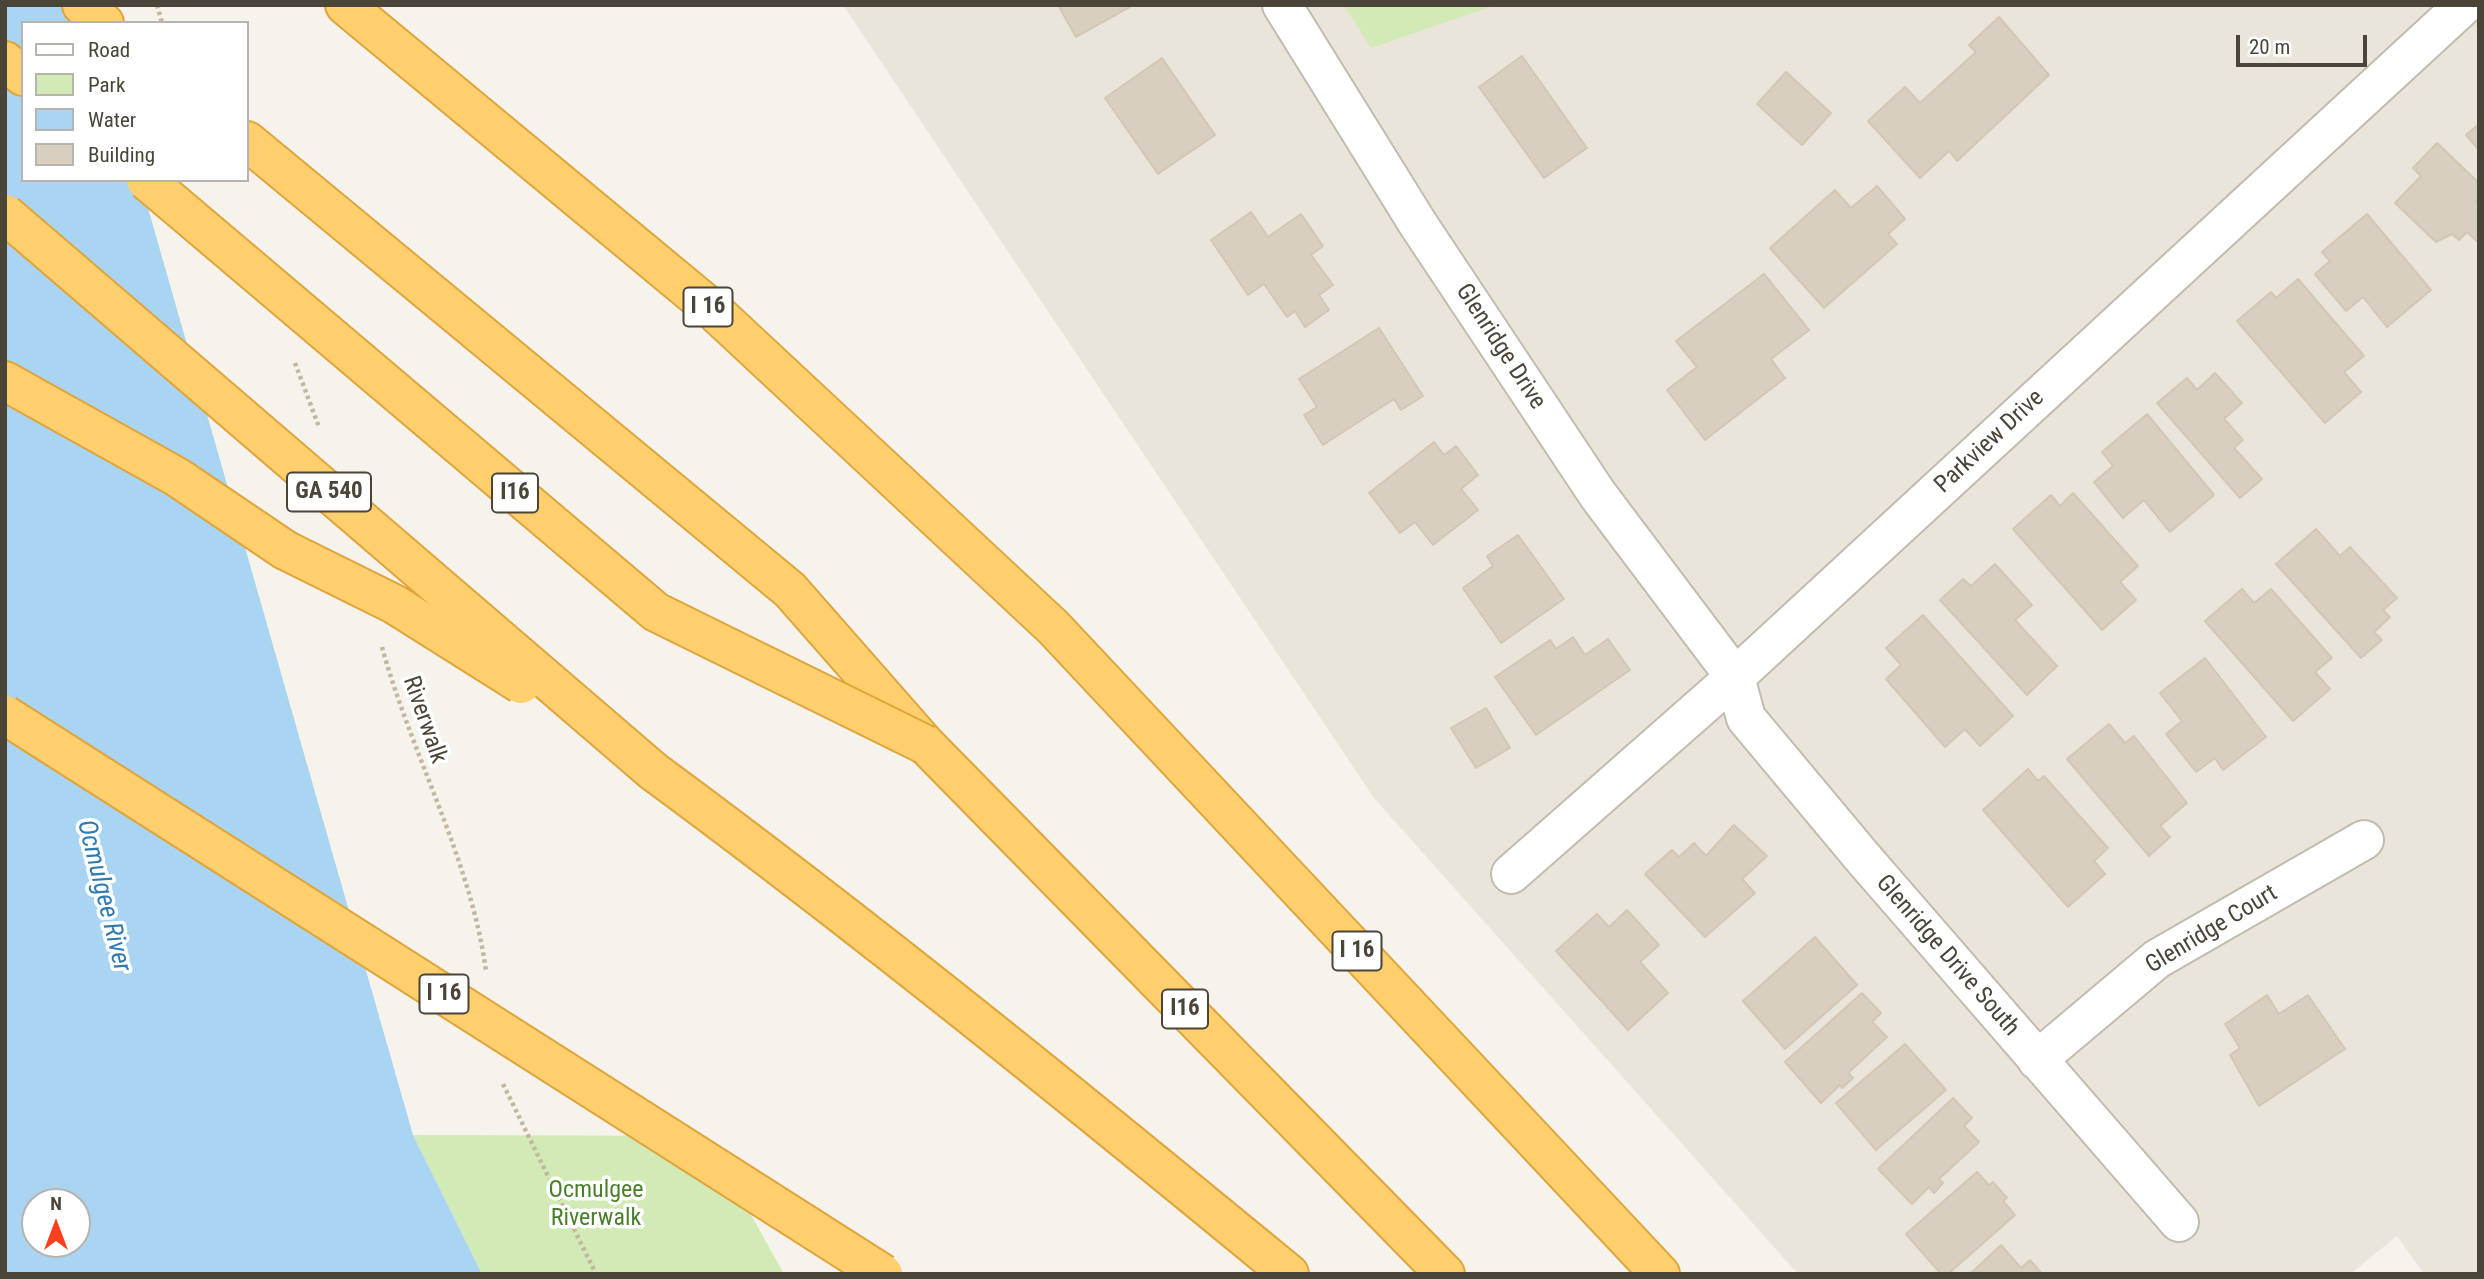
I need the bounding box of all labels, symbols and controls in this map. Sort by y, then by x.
legend [21,21,248,182]
scale bar [2239,21,2370,65]
text: 20 m [2249,35,2290,59]
text: Road [88,38,130,62]
text: Park [88,73,125,97]
text: Water [88,108,136,132]
text: Building [88,143,155,167]
street label: Glenridge Drive [1449,279,1551,415]
road number: I 16 [684,288,732,326]
street label: Parkview Drive [1929,384,2051,500]
road number: GA 540 [287,472,371,512]
road number: I16 [492,474,538,512]
street label: Riverwalk [396,673,452,767]
water label: Ocmulgee River [69,817,137,975]
street label: Glenridge Drive South [1869,870,2025,1042]
street label: Glenridge Court [2141,880,2283,980]
road number: I 16 [1332,932,1382,970]
road number: I 16 [420,974,468,1014]
road number: I16 [1162,990,1208,1028]
park label: Ocmulgee Riverwalk [548,1177,644,1233]
north arrow [21,1188,91,1258]
text: N [50,1192,62,1215]

